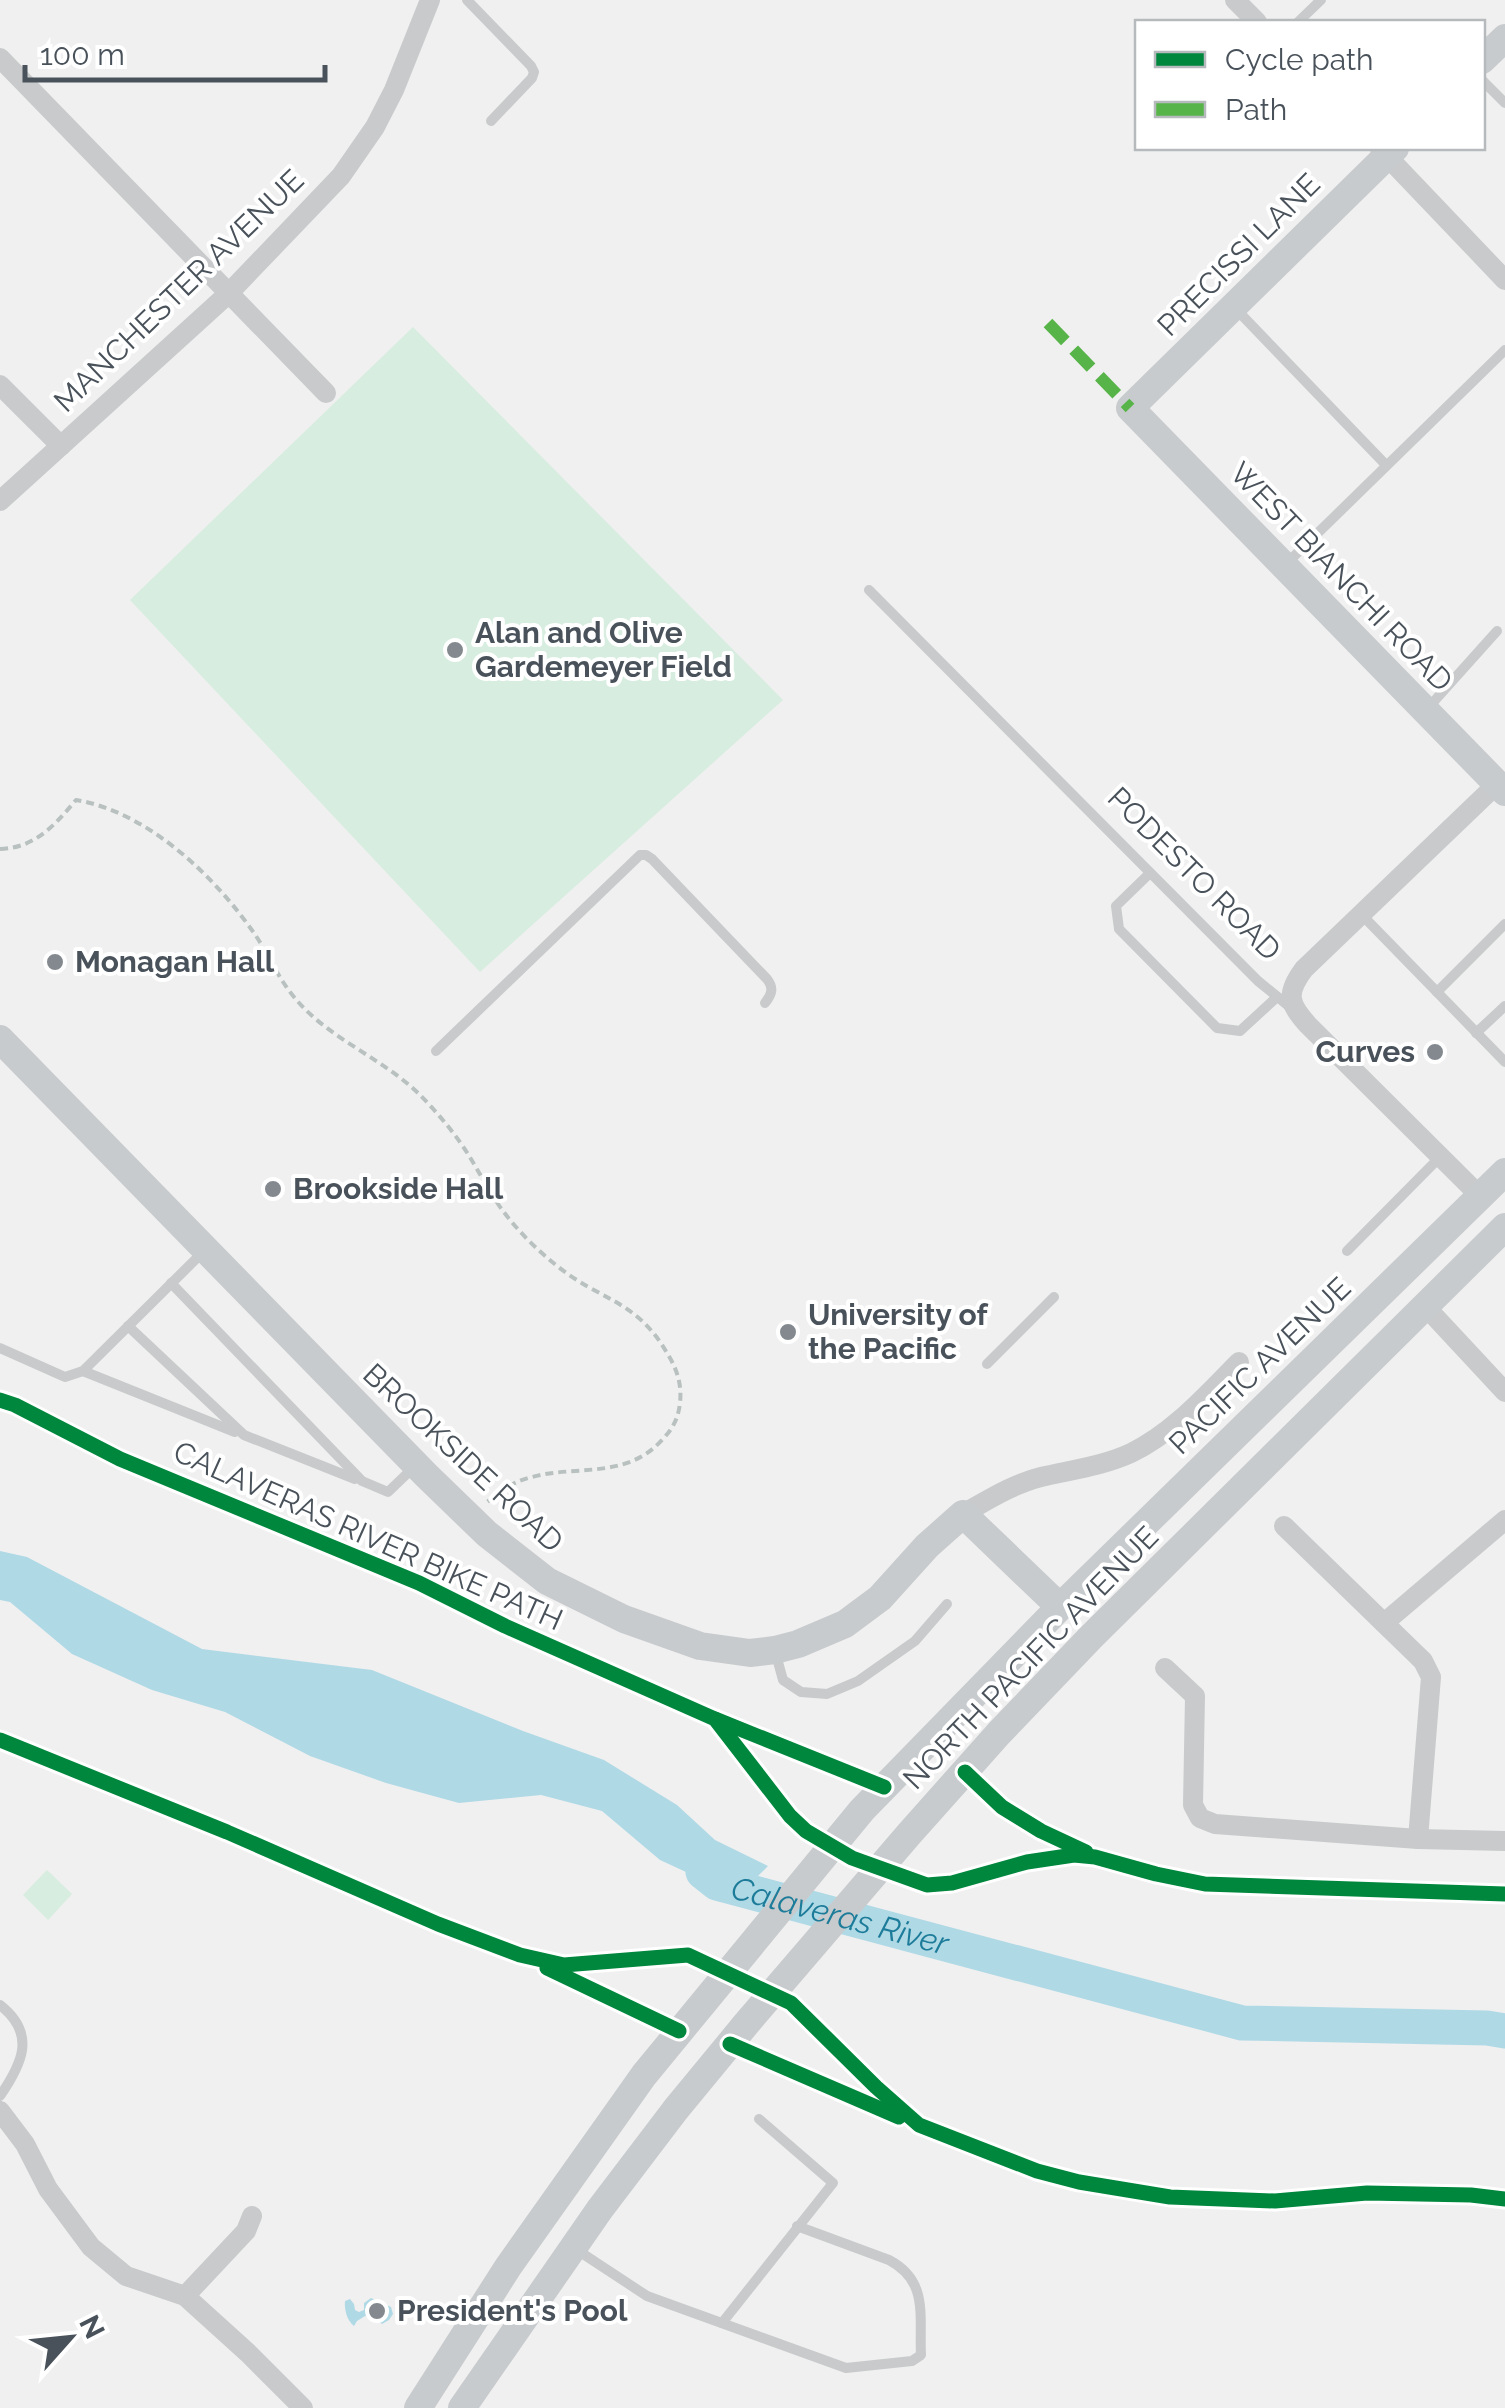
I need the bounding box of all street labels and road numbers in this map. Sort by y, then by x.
street label: MANCHESTER AVENUE [47,162,311,419]
street label: PRECISSI LANE [1150,166,1327,343]
street label: WEST BIANCHI ROAD [1223,455,1460,698]
street label: PODESTO ROAD [1101,780,1288,967]
street label: PACIFIC AVENUE [1162,1270,1358,1461]
street label: BROOKSIDE ROAD [356,1356,570,1559]
street label: CALAVERAS RIVER BIKE PATH [168,1434,568,1637]
street label: NORTH PACIFIC AVENUE [896,1519,1165,1796]

